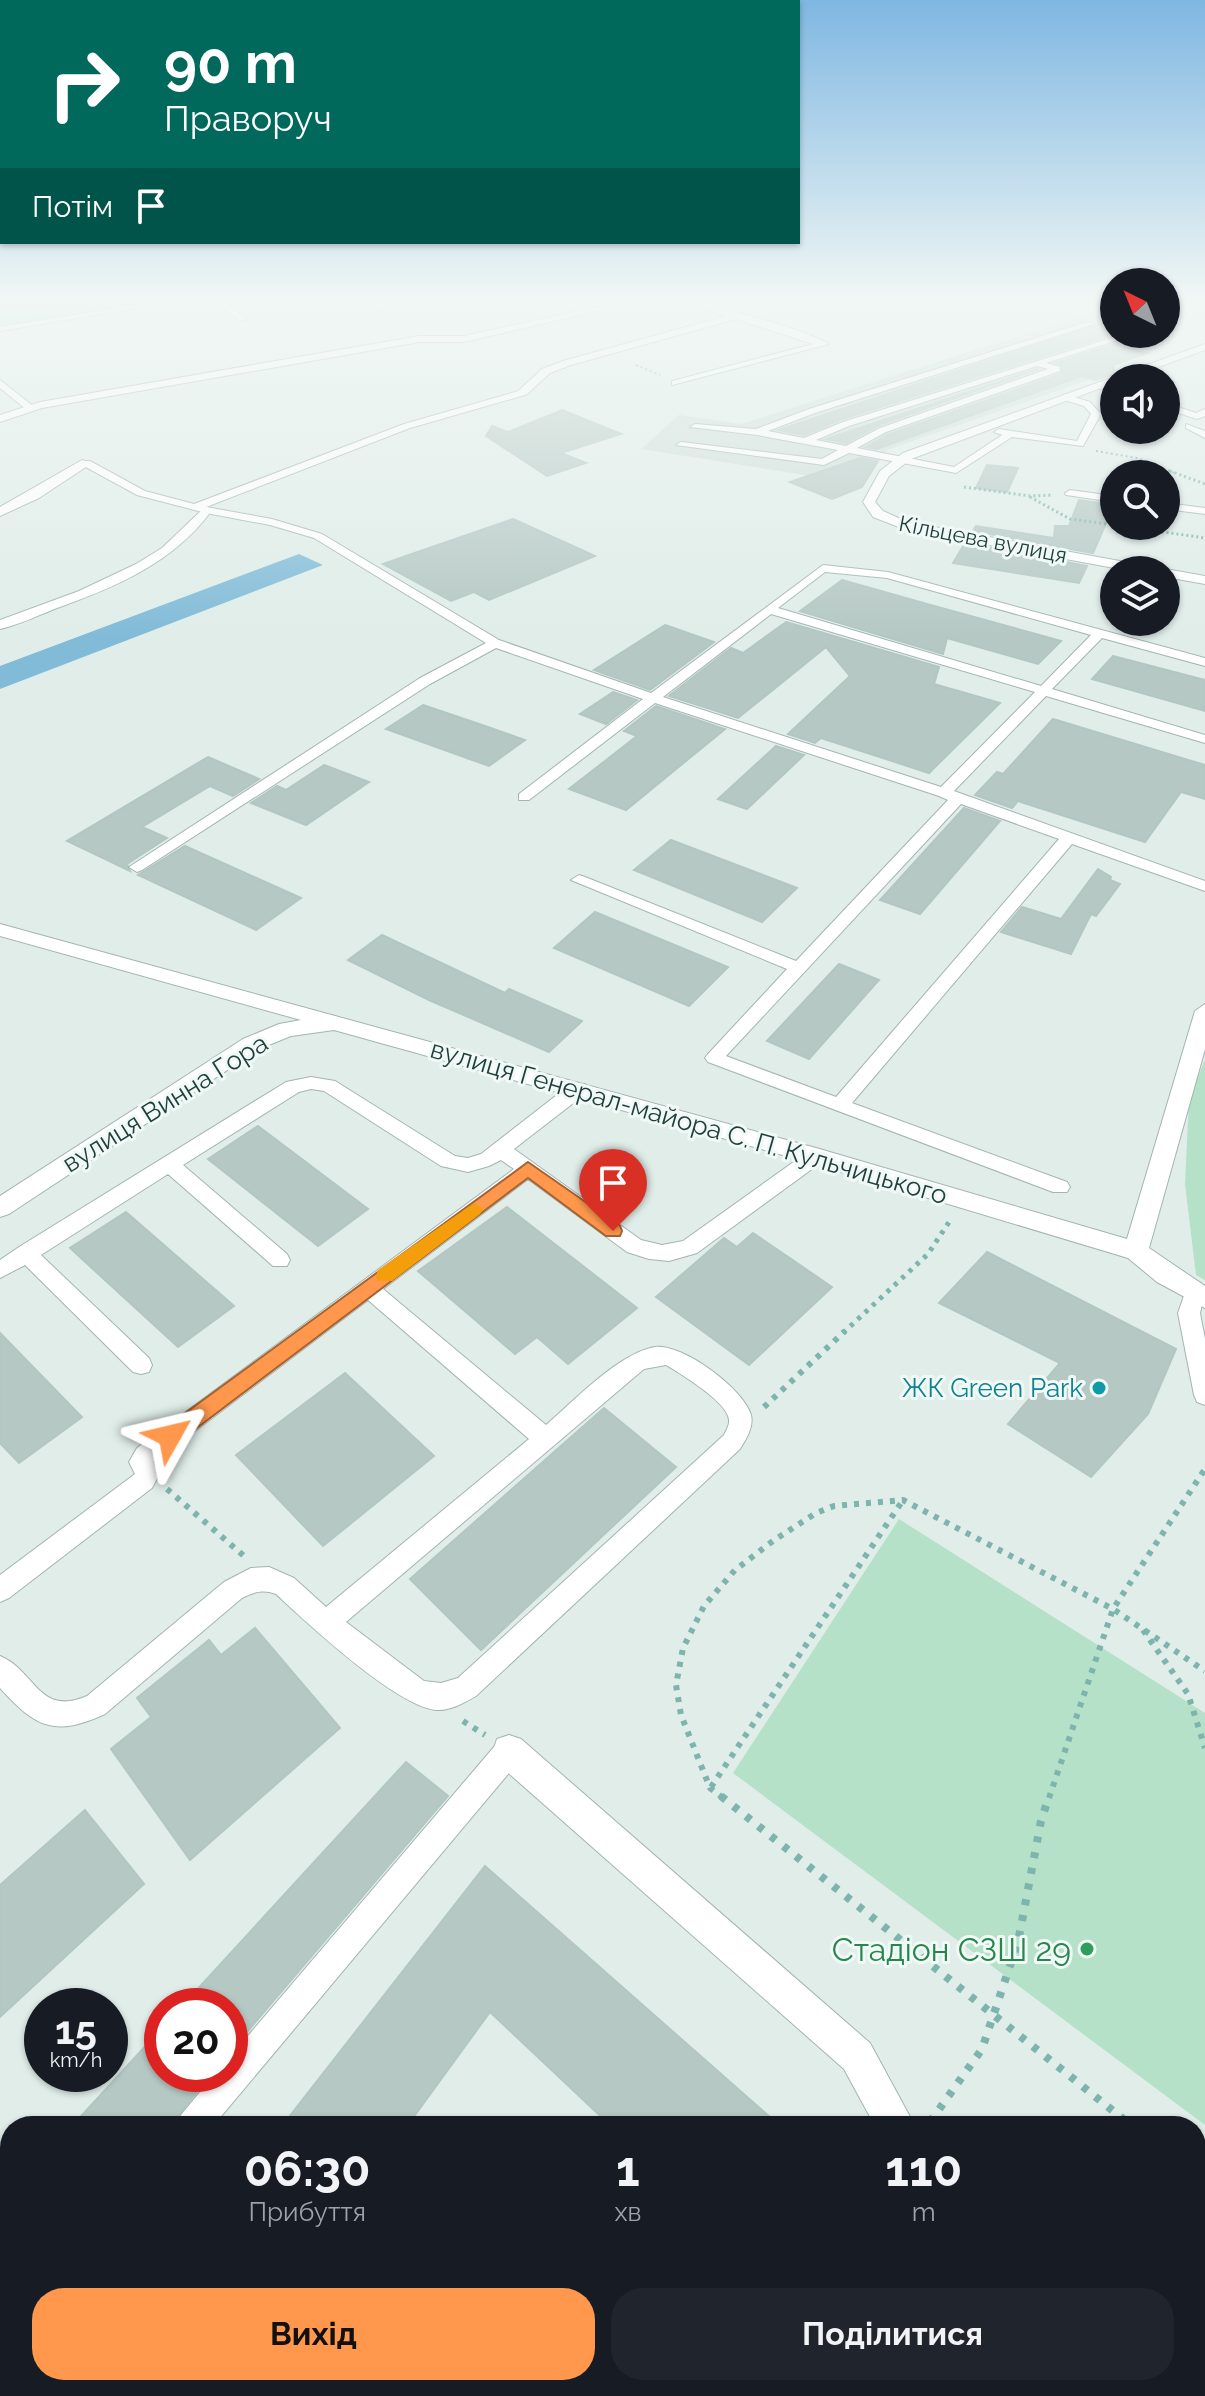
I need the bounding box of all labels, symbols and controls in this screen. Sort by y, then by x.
text: 90 m [164,30,297,96]
icon: right [32,32,136,136]
text: Праворуч [164,97,332,139]
icon: arrive [129,184,173,228]
text: Потім [32,189,113,224]
north arrow [1100,268,1180,348]
map controls [1100,268,1180,636]
button: sound [1100,364,1180,444]
button: search [1100,460,1180,540]
street label: Кільцева вулиця [897,510,1069,568]
button: layers [1100,556,1180,636]
street label: вулиця Винна Гора [57,1028,273,1178]
street label: вулиця Генерал-майора С. П. Кульчицького [427,1034,951,1210]
pin [579,1149,647,1231]
icon: arrive [591,1161,635,1205]
place label: ЖК Green Park [902,1373,1083,1403]
marker: ЖК Green Park [1090,1379,1108,1397]
position arrow [128,1394,212,1478]
place label: Стадіон СЗШ 29 [832,1931,1071,1968]
marker: Стадіон СЗШ 29 [1078,1940,1096,1958]
speed limit sign: 20 [144,1988,248,2092]
text: 15 [55,2006,97,2053]
text: km/h [50,2048,102,2072]
text: 06:30 [244,2141,371,2197]
text: 1 [616,2141,640,2197]
text: 110 [885,2141,962,2197]
text: Прибуття [248,2197,366,2227]
text: хв [614,2197,641,2227]
text: m [912,2197,936,2227]
button: Вихід [32,2288,595,2380]
button: Поділитися [611,2288,1174,2380]

